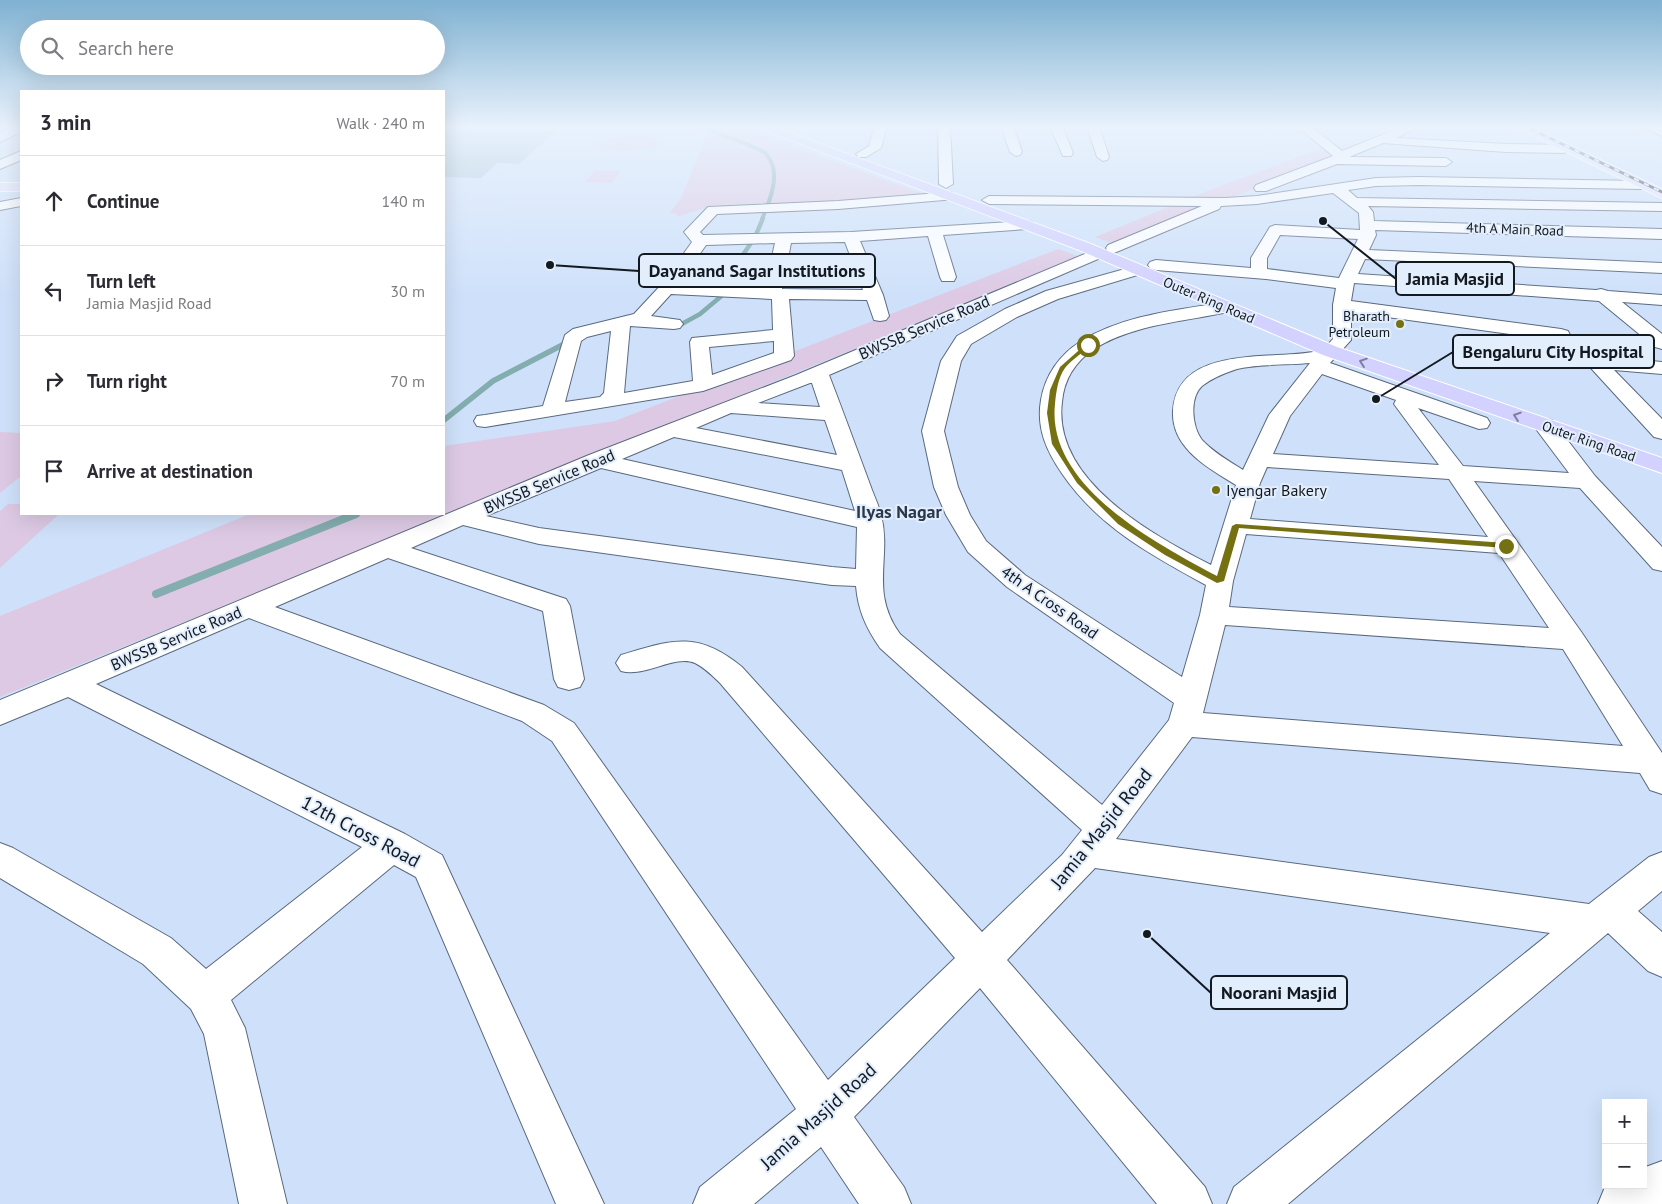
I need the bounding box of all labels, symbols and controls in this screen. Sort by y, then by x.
search box [20,20,445,75]
icon: search [38,34,66,62]
text: Search here [78,36,174,60]
text: 3 min [40,109,91,136]
text: Walk · 240 m [336,113,425,133]
icon: ahead [40,187,68,215]
text: Continue [87,189,159,213]
text: 140 m [382,191,425,211]
street label: 4th A Main Road [1466,218,1564,240]
callout: Dayanand Sagar Institutions [639,254,875,287]
text: Dayanand Sagar Institutions [649,259,866,282]
callout: Jamia Masjid [1396,262,1514,295]
text: Jamia Masjid [1405,267,1504,290]
text: Turn left [87,269,156,293]
street label: Outer Ring Road [1160,273,1258,327]
icon: left [40,277,68,305]
text: 30 m [390,281,425,301]
street label: BWSSB Service Road [855,290,993,364]
text: Jamia Masjid Road [87,293,212,313]
place label: Bharath Petroleum [1328,307,1390,341]
marker: Bharath Petroleum [1394,318,1406,330]
route start [1077,334,1100,357]
callout: Bengaluru City Hospital [1453,335,1654,368]
text: Bengaluru City Hospital [1463,340,1644,363]
one-way arrow [1359,358,1368,368]
icon: right [40,367,68,395]
text: Turn right [87,369,167,393]
text: 70 m [390,371,425,391]
one-way arrow [1513,412,1521,422]
street label: Outer Ring Road [1540,417,1638,465]
street label: BWSSB Service Road [480,444,618,518]
icon: arrive [40,457,68,485]
text: Arrive at destination [87,459,253,483]
place label: Iyengar Bakery [1226,480,1327,500]
marker: Iyengar Bakery [1210,484,1222,496]
district label: Ilyas Nagar [856,500,943,523]
route end [1495,535,1518,558]
street label: 4th A Cross Road [998,561,1102,643]
street label: BWSSB Service Road [107,601,245,675]
street label: Jamia Masjid Road [1044,763,1157,894]
street label: 12th Cross Road [297,790,425,872]
callout: Noorani Masjid [1211,976,1347,1009]
text: Noorani Masjid [1221,981,1337,1004]
street label: Jamia Masjid Road [754,1058,881,1175]
map controls [1602,1099,1647,1189]
button: + [1602,1099,1647,1144]
button: − [1602,1144,1647,1189]

